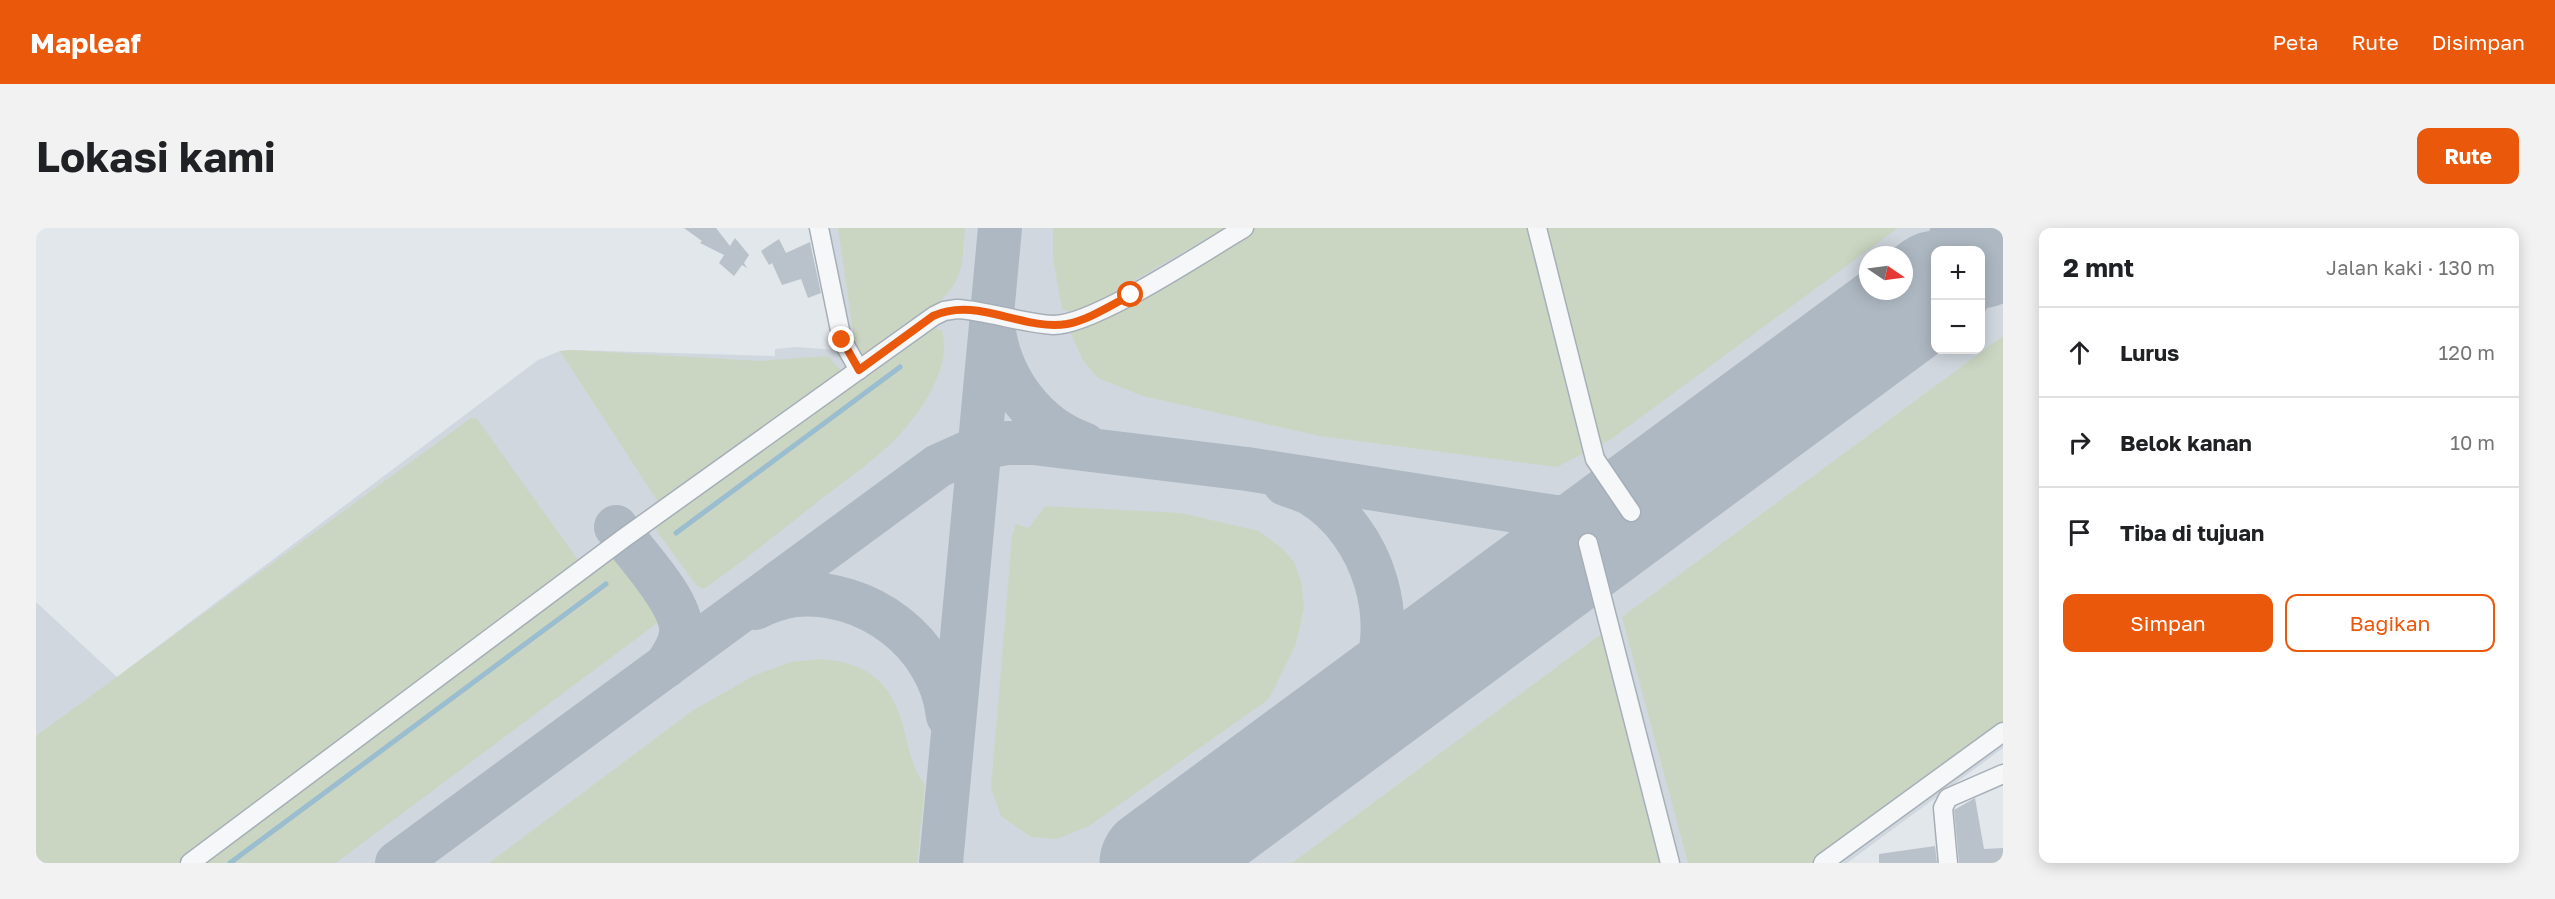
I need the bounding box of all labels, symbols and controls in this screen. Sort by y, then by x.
text: Mapleaf [30,26,141,59]
text: Peta [2272,29,2318,55]
text: Rute [2351,29,2399,55]
text: Disimpan [2432,29,2525,55]
button: Rute [2417,128,2519,184]
text: Lokasi kami [36,131,276,181]
north arrow [1859,246,1913,300]
map controls [1931,246,1985,354]
button: + [1931,246,1985,300]
text: 2 mnt [2063,252,2134,283]
text: Jalan kaki · 130 m [2326,255,2495,279]
route start [1117,281,1143,307]
button: − [1931,300,1985,354]
route end [828,326,854,352]
icon: ahead [2063,336,2096,369]
text: Lurus [2120,339,2179,366]
text: 120 m [2439,340,2495,364]
icon: right [2063,426,2096,459]
text: Belok kanan [2120,429,2252,456]
text: 10 m [2450,430,2495,454]
icon: arrive [2063,516,2096,549]
text: Tiba di tujuan [2120,519,2264,546]
button: Simpan [2063,594,2273,652]
button: Bagikan [2285,594,2495,652]

